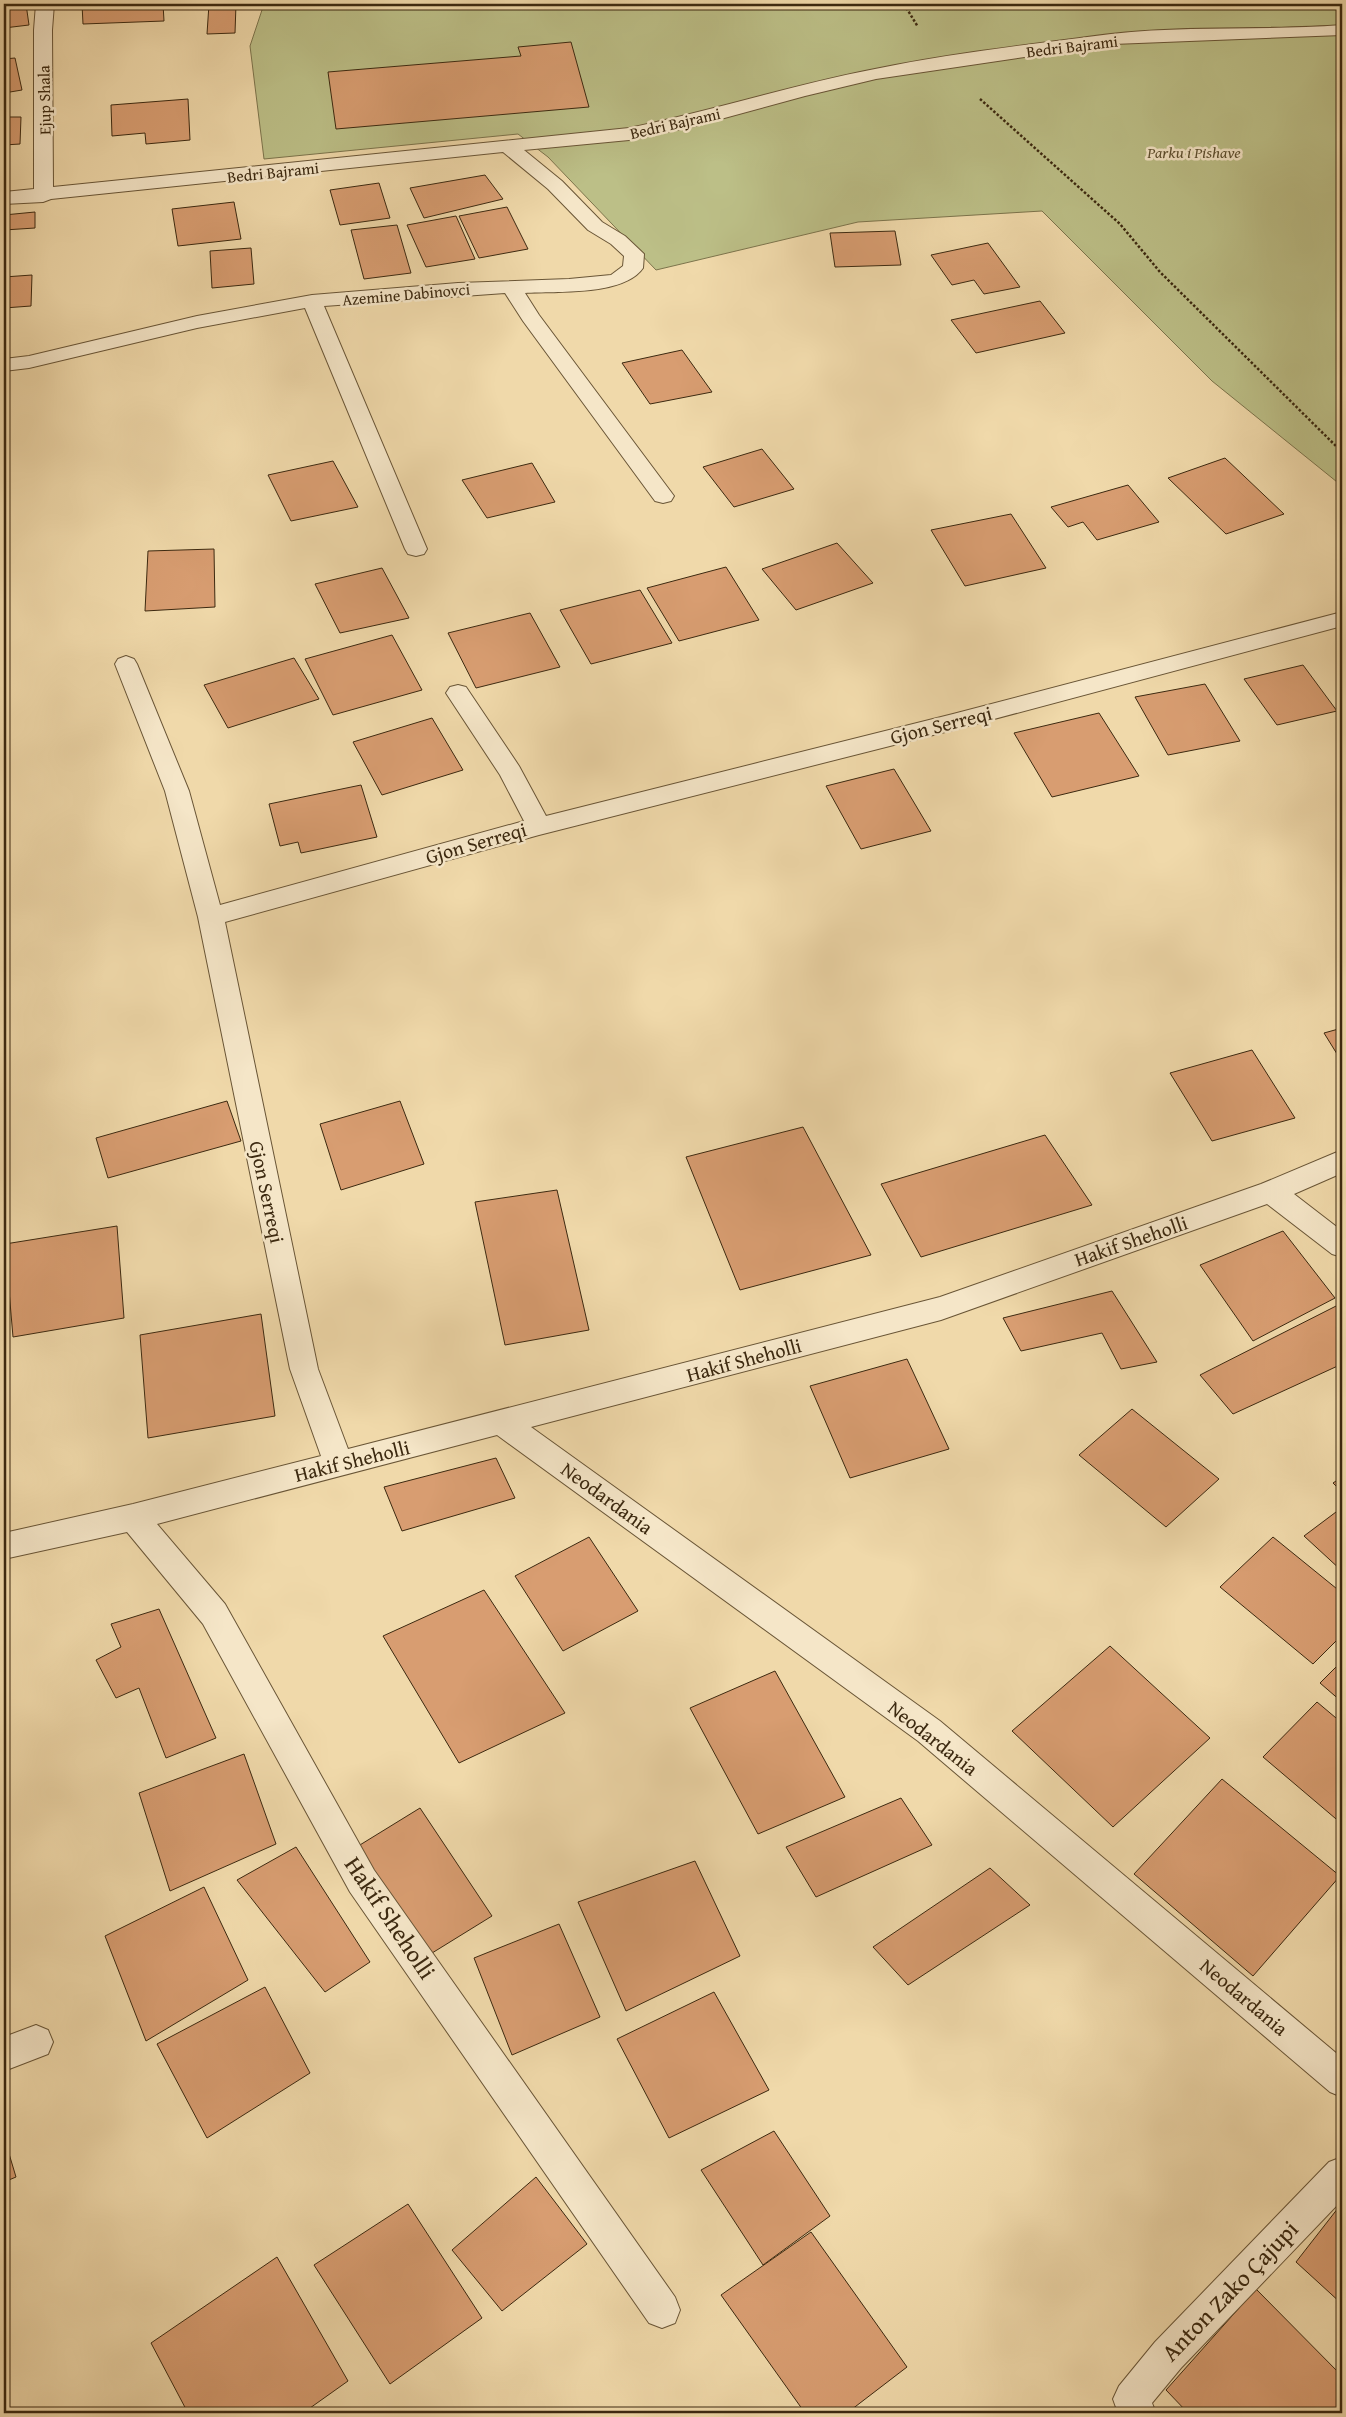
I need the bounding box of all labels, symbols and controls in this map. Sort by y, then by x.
street label: Bedri Bajrami [1025,28,1120,64]
street label: Ejup Shala [31,65,57,135]
street label: Bedri Bajrami [627,101,723,145]
park label: Parku i Pishave [1146,140,1241,164]
street label: Bedri Bajrami [226,155,321,189]
street label: Azemine Dabinovci [341,276,471,312]
street label: Gjon Serreqi [887,698,995,751]
street label: Gjon Serreqi [422,814,530,871]
street label: Gjon Serreqi [243,1138,293,1246]
street label: Hakif Sheholli [1070,1207,1192,1273]
street label: Hakif Sheholli [683,1330,805,1389]
street label: Hakif Sheholli [291,1432,413,1489]
street label: Neodardania [555,1454,660,1541]
street label: Neodardania [882,1693,985,1782]
street label: Hakif Sheholli [336,1849,445,1986]
street label: Neodardania [1194,1951,1295,2043]
street label: Anton Zako Çajupi [1153,2212,1306,2369]

